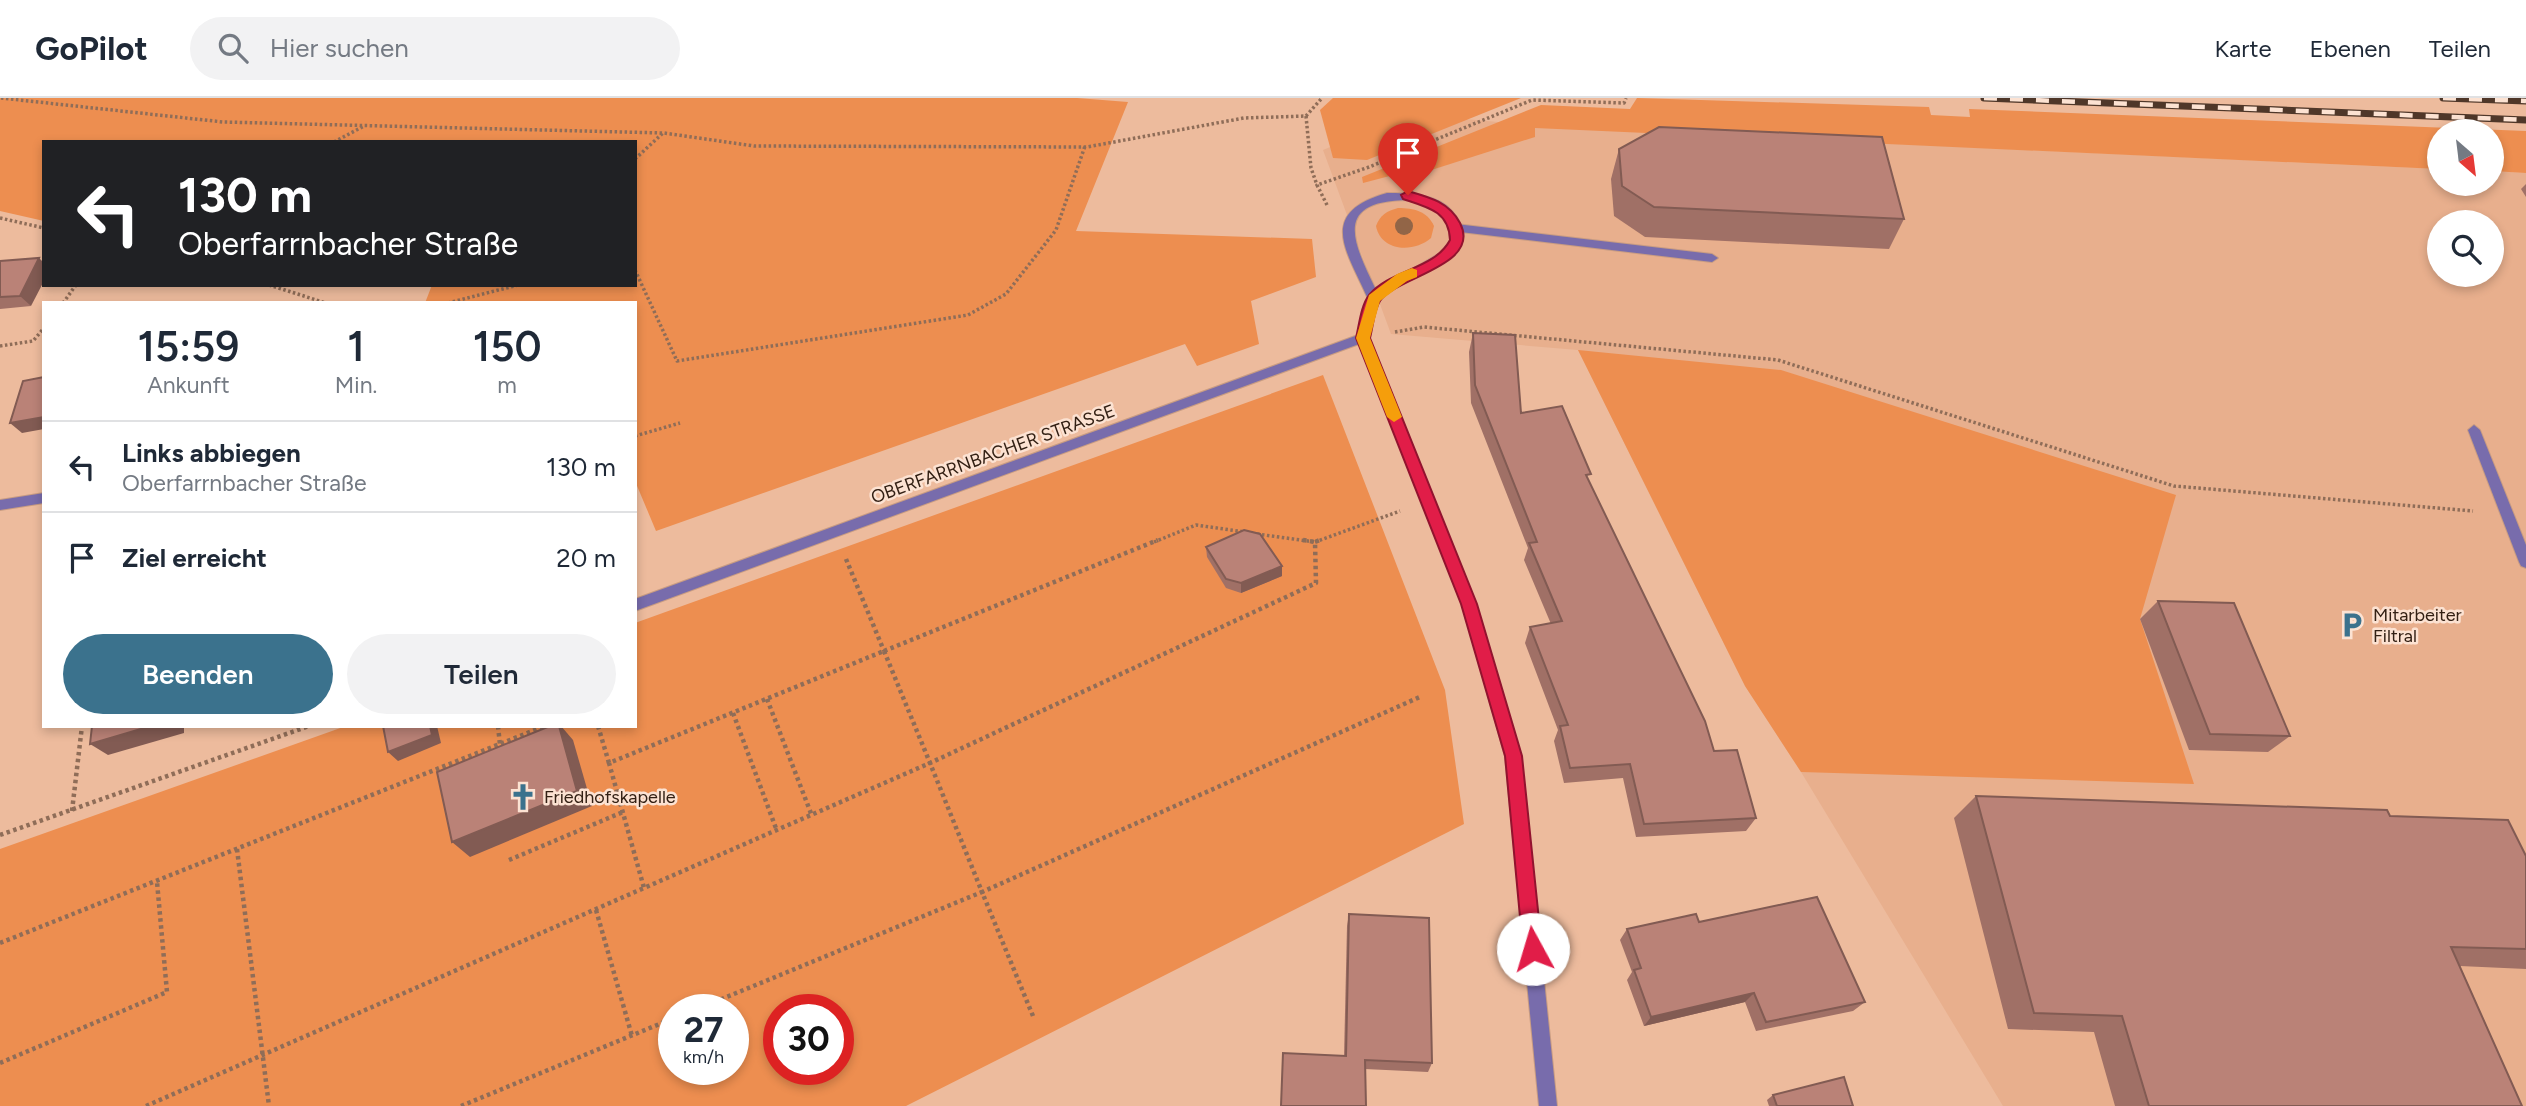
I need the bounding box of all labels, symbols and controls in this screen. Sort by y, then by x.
search box [190,17,680,80]
text: GoPilot [35,29,148,68]
icon: search [214,29,252,67]
text: Hier suchen [270,32,409,64]
text: Karte [2215,34,2272,63]
text: Ebenen [2310,34,2391,63]
text: Teilen [2429,34,2491,63]
north arrow [2427,119,2504,196]
map controls [2427,119,2504,287]
pin [1378,123,1438,195]
icon: arrive [1389,134,1427,172]
text: 130 m [178,165,312,224]
icon: left [63,168,154,259]
button: search [2427,210,2504,287]
text: Oberfarrnbacher Straße [178,225,518,263]
text: 15:59 [137,321,239,372]
text: 1 [347,321,365,372]
text: 150 [473,321,542,372]
text: Ankunft [147,371,230,399]
text: Min. [335,371,377,399]
text: m [497,371,517,399]
street label: OBERFARRNBACHER STRASSE [868,400,1118,508]
text: Links abbiegen [122,437,301,469]
icon: left [63,448,101,486]
text: 130 m [546,451,616,483]
text: Oberfarrnbacher Straße [122,469,367,497]
icon: arrive [63,539,101,577]
text: Ziel erreicht [122,542,267,574]
text: 20 m [556,542,616,574]
place label: Mitarbeiter Filtral [2373,604,2462,647]
parking icon: Mitarbeiter Filtral [2337,610,2367,640]
button: Beenden [63,634,333,714]
button: Teilen [347,634,616,714]
church icon: Friedhofskapelle [508,782,538,812]
place label: Friedhofskapelle [544,786,676,808]
position arrow [1496,912,1570,986]
speed limit sign: 30 [763,994,854,1085]
text: 27 [684,1009,723,1051]
text: km/h [683,1046,724,1068]

